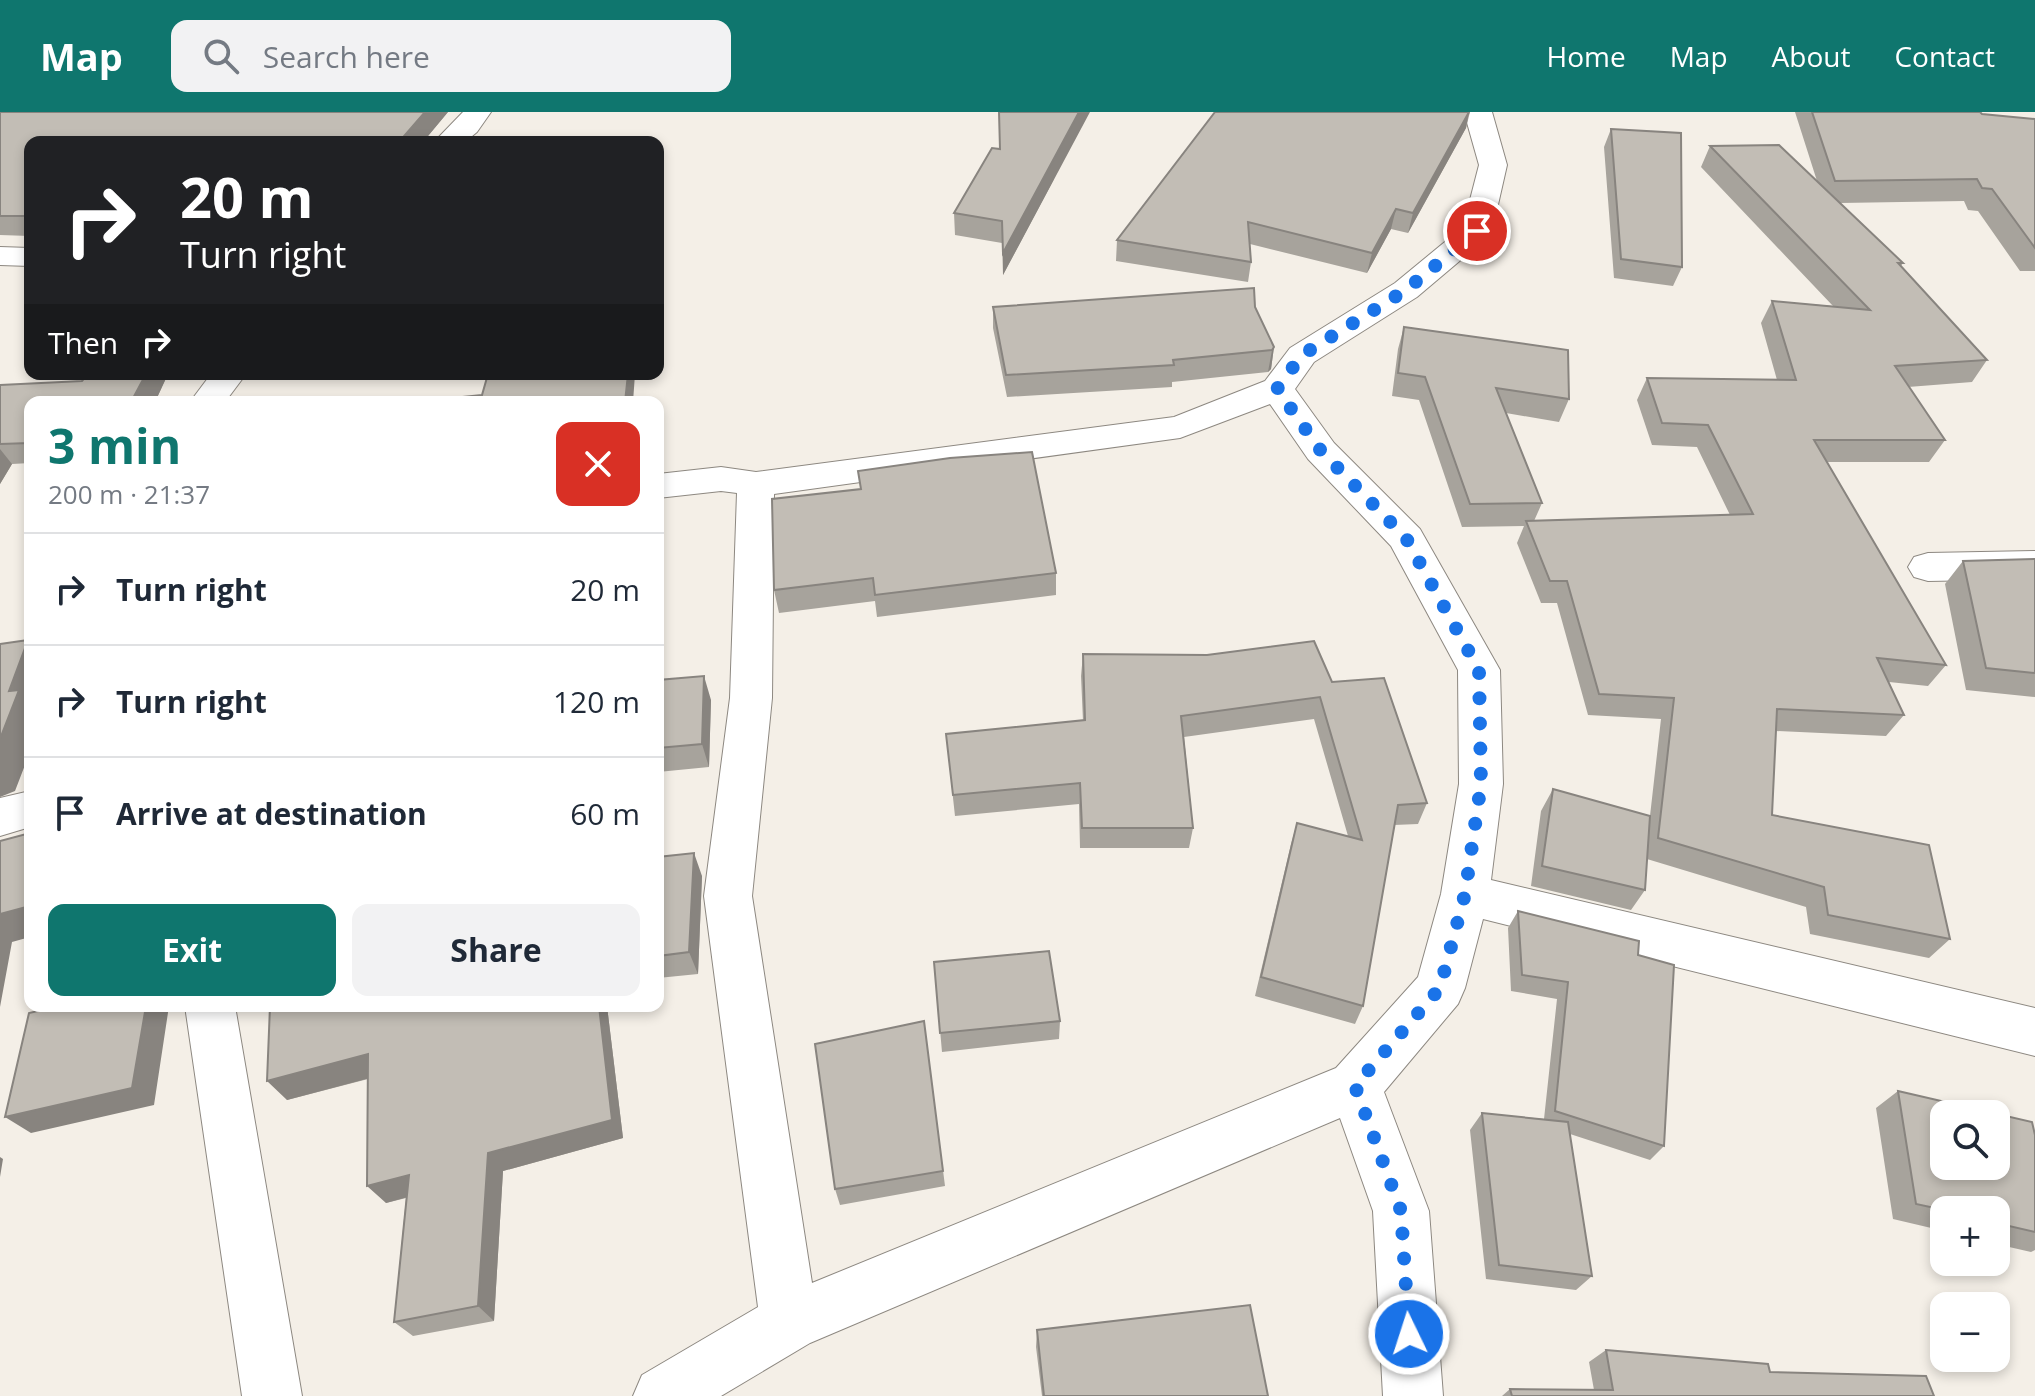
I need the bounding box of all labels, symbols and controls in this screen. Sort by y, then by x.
search box [171,20,731,92]
text: Map [40,30,123,82]
icon: search [199,34,243,78]
text: Search here [263,36,430,77]
text: Home [1547,37,1626,75]
text: Map [1670,37,1728,75]
text: About [1772,37,1850,75]
text: Contact [1894,37,1995,75]
text: 20 m [180,158,314,234]
icon: right [48,168,152,272]
pin [1443,197,1511,265]
icon: arrive [1455,209,1499,253]
text: Turn right [180,230,346,279]
icon: right [134,320,178,364]
text: Then [48,322,118,363]
text: 3 min [48,413,181,478]
button: close [556,422,640,506]
text: 200 m · 21:37 [48,476,210,512]
icon: right [48,567,92,611]
text: Turn right [116,569,267,610]
text: 20 m [570,569,640,610]
icon: right [48,679,92,723]
text: Turn right [116,681,267,722]
text: 120 m [553,681,640,722]
icon: arrive [48,791,92,835]
text: Arrive at destination [116,793,427,834]
text: 60 m [570,793,640,834]
button: Exit [48,904,336,996]
button: Share [352,904,640,996]
map controls [1930,1100,2010,1372]
button: search [1930,1100,2010,1180]
button: + [1930,1196,2010,1276]
position arrow [1367,1292,1451,1376]
button: − [1930,1292,2010,1372]

